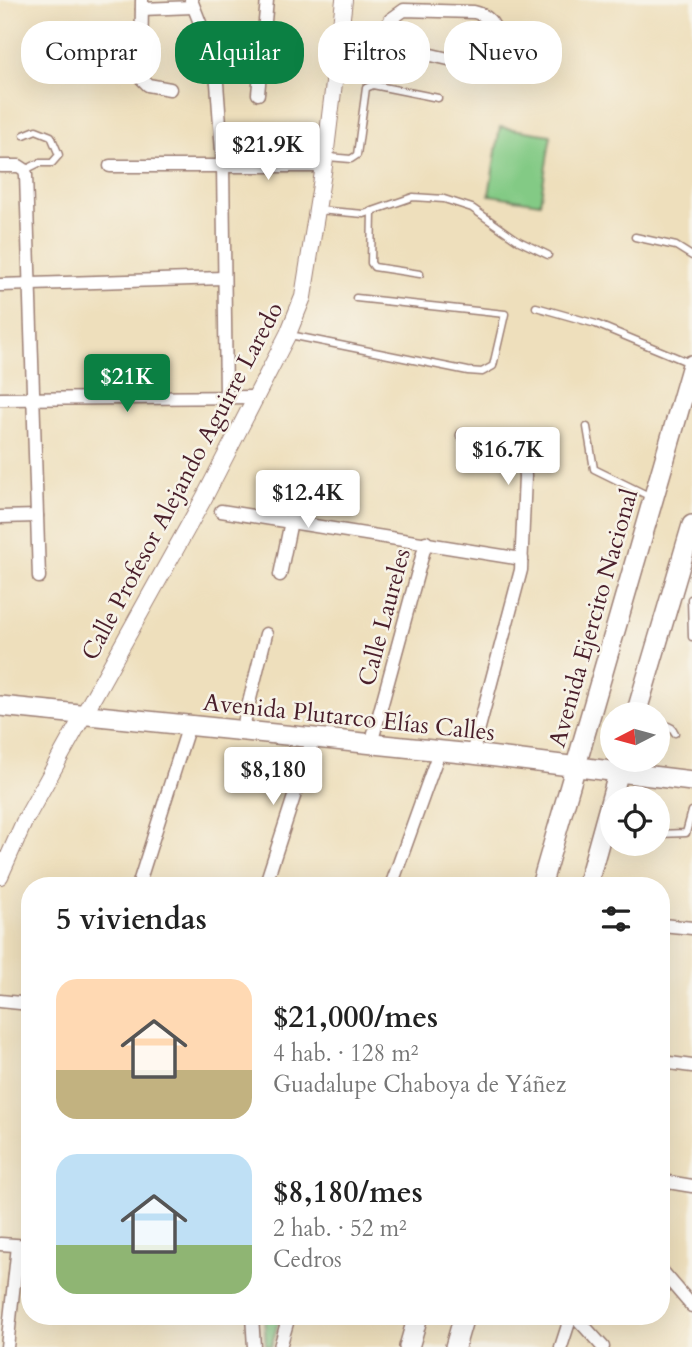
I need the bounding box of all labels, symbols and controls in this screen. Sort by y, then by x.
chip: Comprar [21,21,161,84]
chip: Alquilar [175,21,304,84]
chip: Filtros [318,21,430,84]
chip: Nuevo [444,21,562,84]
pin: $21.9K [211,122,325,182]
text: $21.9K [232,129,304,160]
street label: Calle Profesor Alejando Aguirre Laredo [74,296,291,666]
pin: $21K [86,354,168,414]
text: $21K [100,361,154,392]
pin: $16.7K [451,428,565,487]
text: $16.7K [472,434,544,465]
pin: $12.4K [251,470,365,530]
text: $12.4K [272,477,344,508]
street label: Avenida Ejercito Nacional [541,485,646,751]
street label: Calle Laureles [350,545,419,690]
street label: Avenida Plutarco Elías Calles [202,686,496,749]
north arrow [600,702,670,772]
map controls [600,702,670,856]
pin: $8,180 [216,748,330,807]
text: $8,180 [240,754,306,785]
button: locate [600,786,670,856]
text: 5 viviendas [56,899,207,940]
icon: filters [597,900,635,938]
text: $21,000/mes [273,997,438,1038]
icon: home [112,1007,196,1091]
text: 4 hab. · 128 m² [273,1038,419,1069]
text: Guadalupe Chaboya de Yáñez [273,1069,566,1100]
text: $8,180/mes [273,1172,423,1213]
icon: home [112,1182,196,1266]
text: 2 hab. · 52 m² [273,1213,407,1244]
text: Cedros [273,1244,342,1275]

